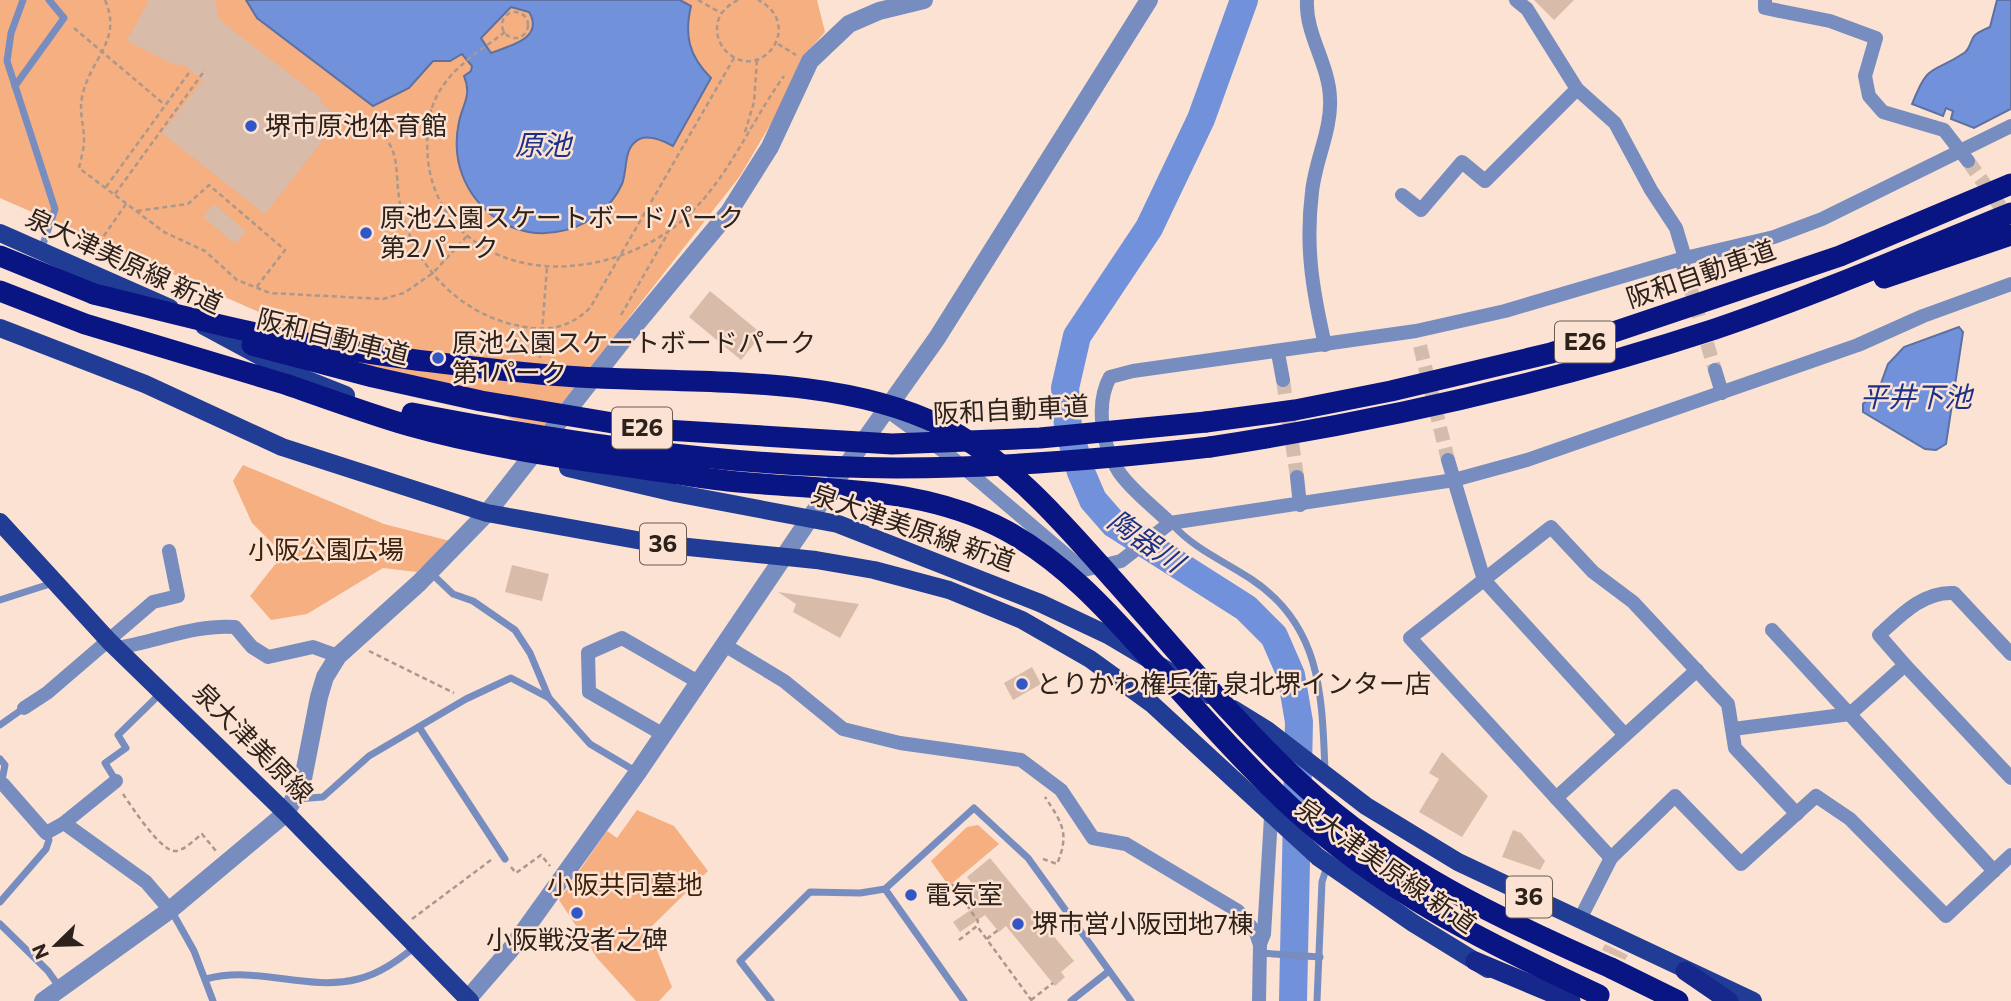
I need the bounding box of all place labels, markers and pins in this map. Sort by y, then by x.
place label: 堺市原池体育館 [265,109,447,140]
marker: 堺市原池体育館 [243,118,259,134]
place label: 原池公園スケートボードパーク 第2パーク [380,201,744,262]
marker: 原池公園スケートボードパーク 第2パーク [358,225,374,241]
place label: 原池公園スケートボードパーク 第1パーク [452,326,816,387]
marker: 原池公園スケートボードパーク 第1パーク [430,350,446,366]
place label: とりかわ権兵衛 泉北堺インター店 [1036,667,1431,698]
marker: とりかわ権兵衛 泉北堺インター店 [1014,676,1030,692]
place label: 電気室 [925,878,1003,909]
marker: 電気室 [903,887,919,903]
marker: 小阪戦没者之碑 [569,905,585,921]
place label: 堺市営小阪団地7棟 [1032,907,1254,938]
marker: 堺市営小阪団地7棟 [1010,916,1026,932]
place label: 小阪戦没者之碑 [486,923,668,954]

